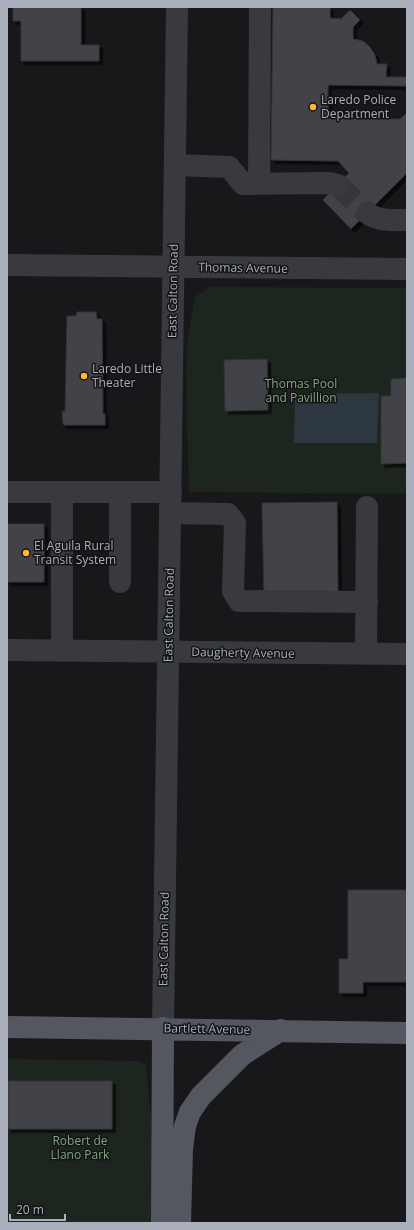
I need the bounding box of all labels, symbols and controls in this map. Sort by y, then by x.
place label: Laredo Police Department [321,91,396,122]
marker: Laredo Police Department [308,102,318,112]
street label: East Calton Road [163,244,182,338]
street label: Thomas Avenue [198,258,288,277]
place label: Laredo Little Theater [92,360,162,391]
marker: Laredo Little Theater [79,371,89,381]
park label: Thomas Pool and Pavillion [265,375,337,406]
place label: El Aguila Rural Transit System [34,537,116,568]
marker: El Aguila Rural Transit System [21,548,31,558]
street label: East Calton Road [159,568,178,662]
street label: Daugherty Avenue [191,643,295,662]
street label: East Calton Road [154,892,173,986]
street label: Bartlett Avenue [163,1019,251,1038]
park label: Robert de Llano Park [51,1132,110,1163]
scale bar [10,1196,65,1222]
text: 20 m [16,1201,44,1218]

